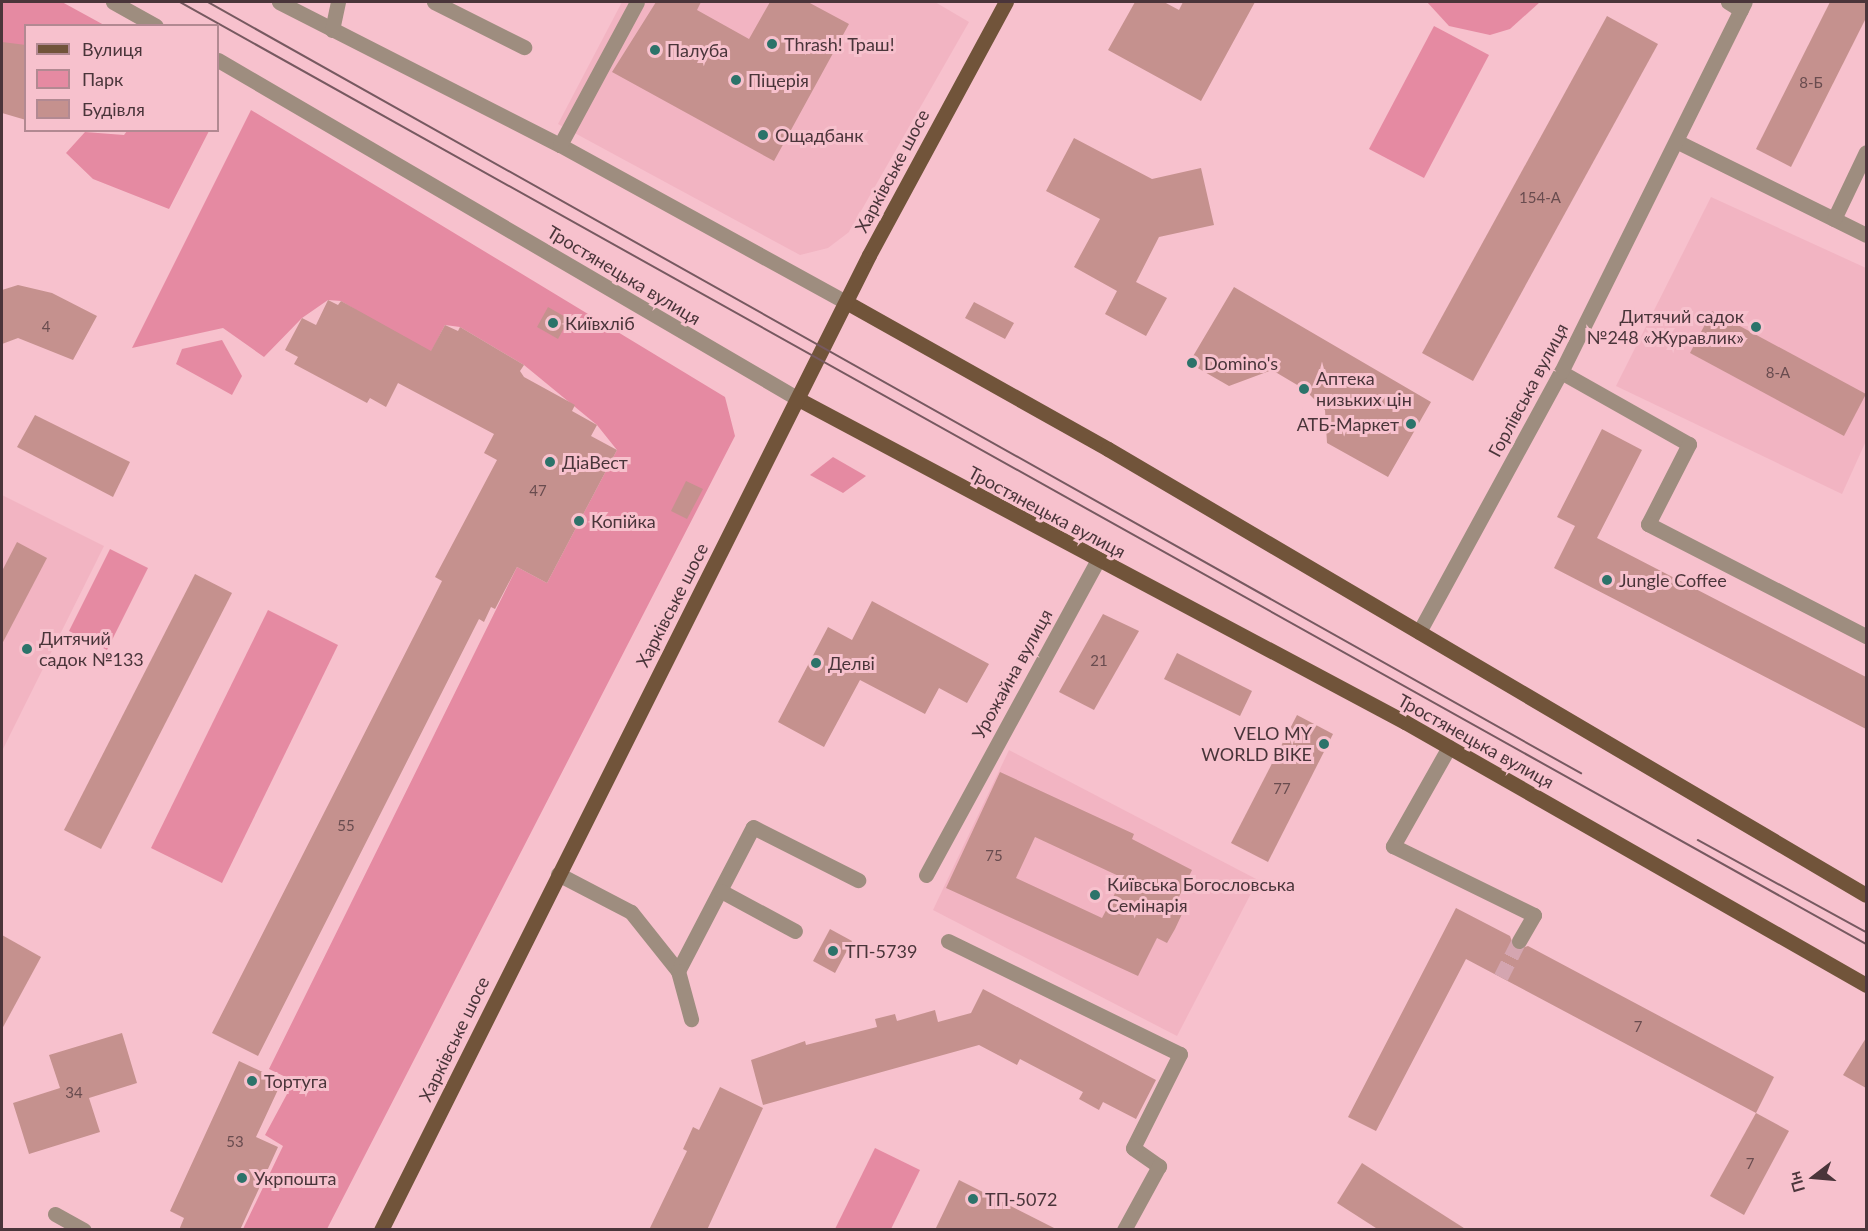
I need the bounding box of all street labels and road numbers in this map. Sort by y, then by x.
street label: Харківське шосе [850,106,934,236]
street label: Тростянецька вулиця [543,221,705,329]
street label: Горлівська вулиця [1484,319,1572,461]
street label: Тростянецька вулиця [965,461,1129,563]
street label: Харківське шосе [631,539,713,671]
street label: Урожайна вулиця [967,605,1057,743]
street label: Тростянецька вулиця [1394,689,1558,793]
street label: Харківське шосе [414,973,494,1105]

